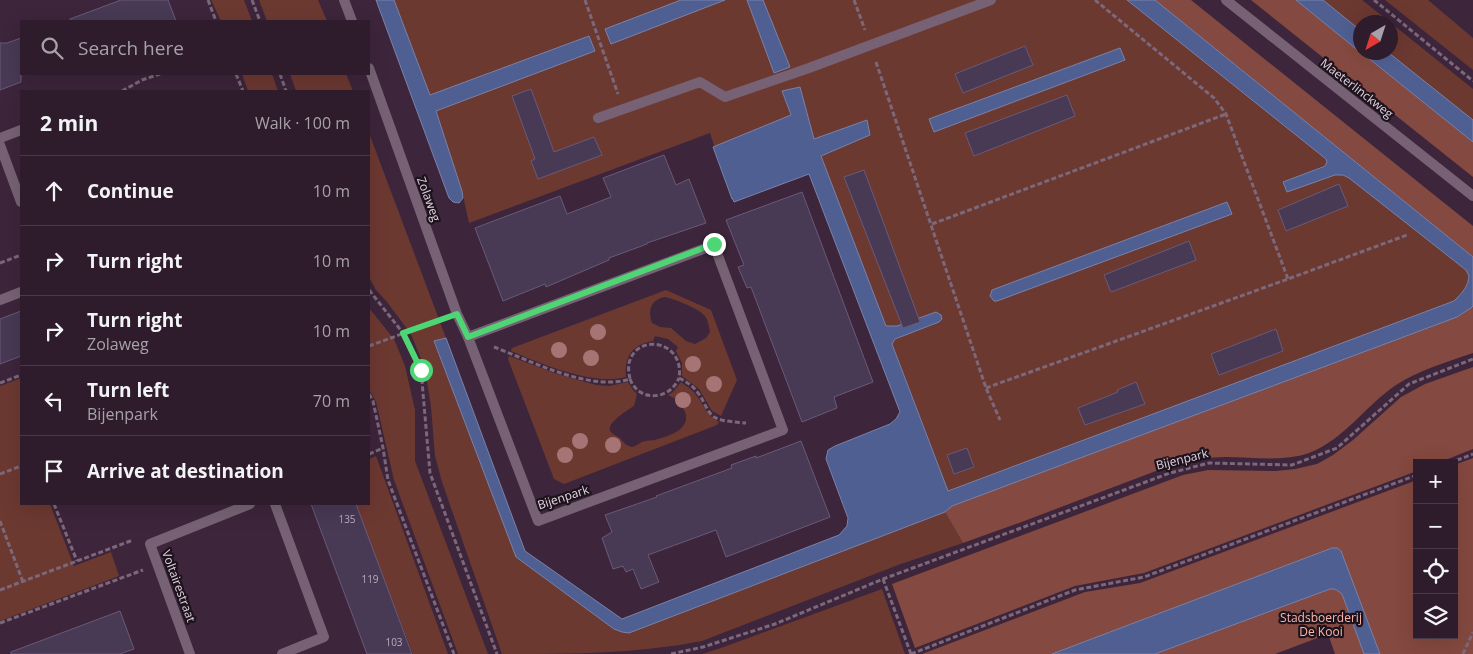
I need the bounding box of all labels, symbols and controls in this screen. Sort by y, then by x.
north arrow [1353,15,1398,60]
search box [20,20,370,75]
icon: search [38,34,66,62]
text: Search here [78,35,184,61]
street label: Maeterlinckweg [1317,54,1397,122]
text: 2 min [40,109,98,137]
text: Walk · 100 m [255,112,350,134]
street label: Zolaweg [413,174,445,224]
icon: ahead [40,177,68,205]
text: Continue [87,178,174,204]
text: 10 m [313,180,350,202]
route end [703,233,726,256]
icon: right [40,247,68,275]
text: Turn right [87,248,182,274]
text: 10 m [313,250,350,272]
text: Turn right [87,307,182,333]
icon: right [40,317,68,345]
text: 10 m [313,320,350,342]
text: Zolaweg [87,333,149,355]
route start [410,359,433,382]
text: Turn left [87,377,169,403]
icon: left [40,387,68,415]
text: 70 m [313,390,350,412]
text: Bijenpark [87,403,158,425]
street label: Bijenpark [1154,444,1210,474]
icon: arrive [40,457,68,485]
text: Arrive at destination [87,458,284,484]
map controls [1413,459,1458,639]
button: + [1413,459,1458,504]
street label: Bijenpark [535,480,592,513]
button: − [1413,504,1458,549]
house number: 135 [338,512,356,526]
street label: Voltairestraat [158,548,200,624]
button: locate [1413,549,1458,594]
house number: 119 [361,572,379,586]
button: layers [1413,594,1458,639]
park label: Stadsboerderij De Kooi [1280,609,1362,640]
house number: 103 [385,635,403,649]

